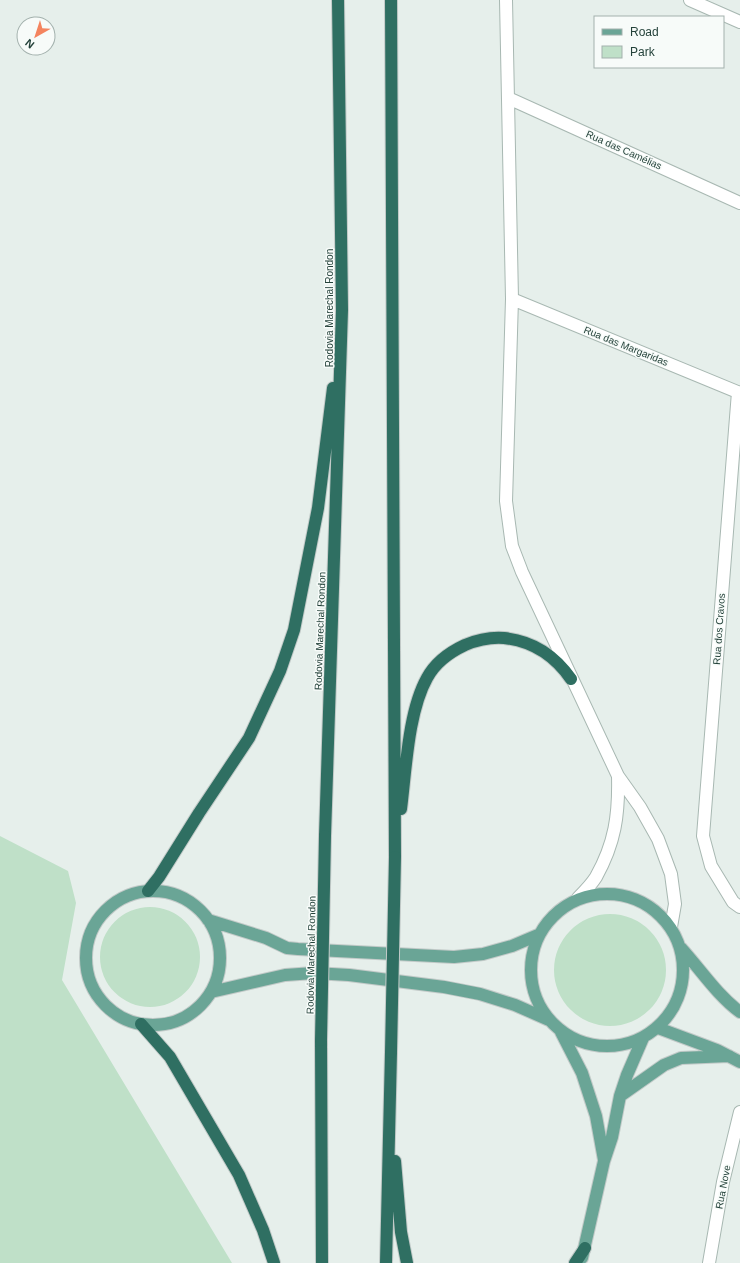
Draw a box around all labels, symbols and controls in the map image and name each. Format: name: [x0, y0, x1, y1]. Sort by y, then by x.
north arrow: [16, 16, 56, 56]
legend: [594, 16, 724, 68]
text: Road: [630, 25, 659, 39]
text: N: [23, 37, 37, 51]
text: Park: [630, 45, 656, 59]
street label: Rua das Camélias: [584, 128, 664, 172]
street label: Rodovia Marechal Rondon: [324, 249, 335, 367]
street label: Rua das Margaridas: [582, 324, 670, 368]
street label: Rodovia Marechal Rondon: [312, 572, 328, 690]
street label: Rua dos Cravos: [711, 593, 727, 665]
street label: Rodovia Marechal Rondon: [304, 896, 318, 1014]
street label: Rua Nove: [713, 1164, 733, 1210]

